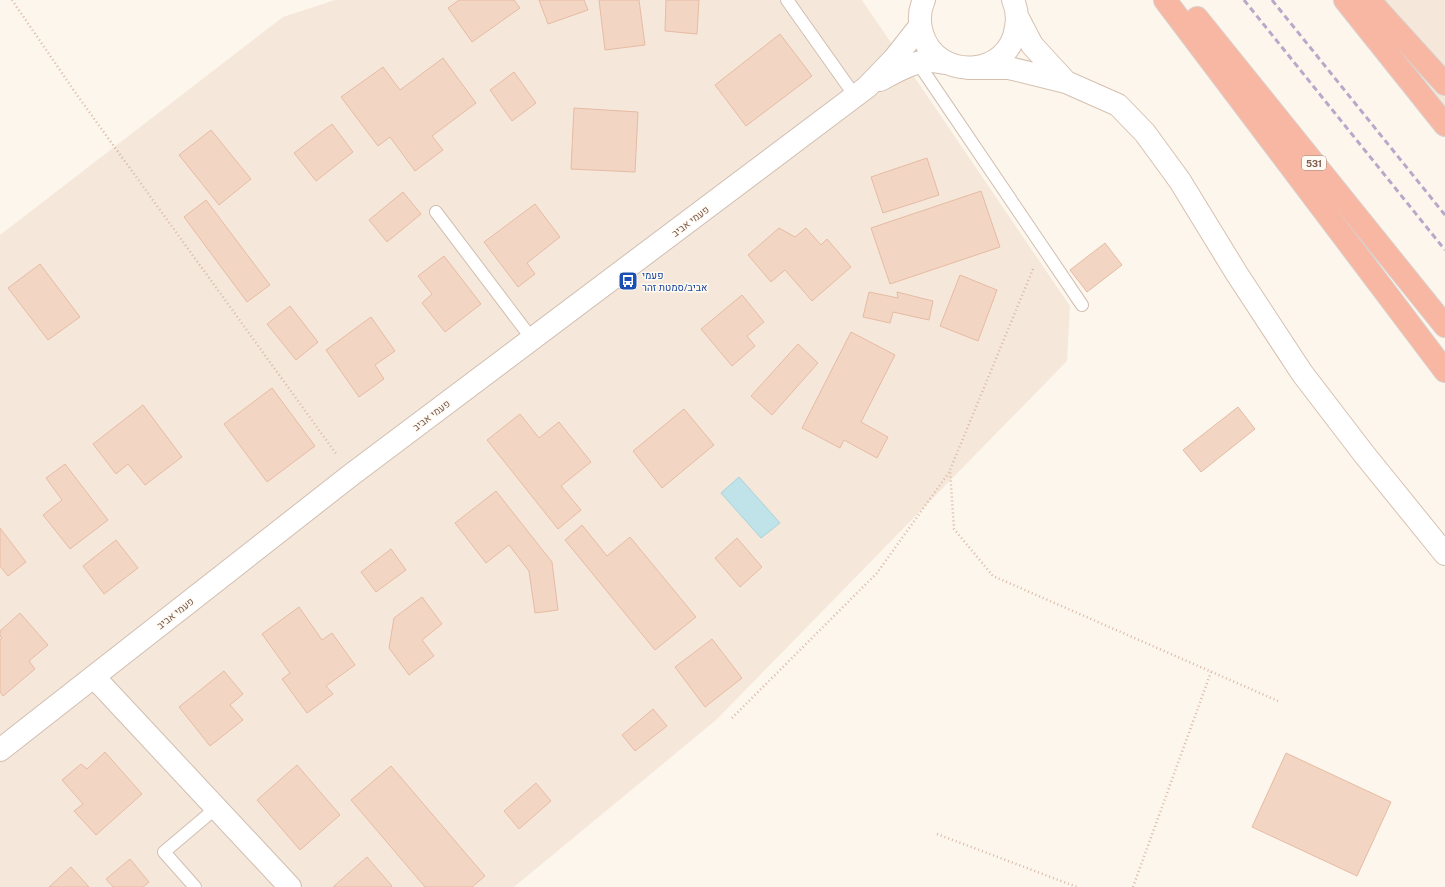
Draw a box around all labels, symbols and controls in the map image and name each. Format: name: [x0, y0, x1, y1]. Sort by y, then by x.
road number: 531: [1302, 156, 1326, 170]
street label: פעמי אביב: [669, 203, 711, 239]
place label: פעמי אביב/סמטת זהר: [642, 269, 707, 293]
bus stop icon: פעמי אביב/סמטת זהר: [617, 270, 639, 292]
street label: פעמי אביב: [410, 397, 452, 433]
street label: פעמי אביב: [154, 595, 196, 631]

